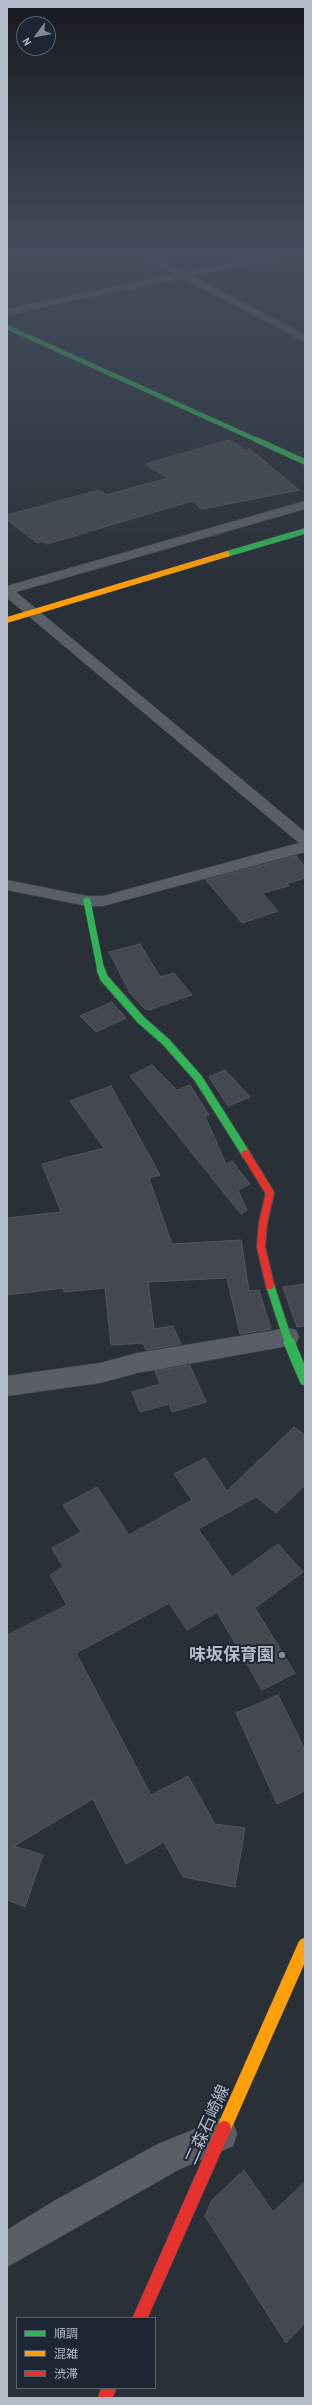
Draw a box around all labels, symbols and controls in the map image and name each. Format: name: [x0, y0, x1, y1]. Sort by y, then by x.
north arrow: [16, 16, 56, 56]
text: N: [19, 35, 34, 48]
place label: 味坂保育園: [189, 1645, 274, 1665]
marker: 味坂保育園: [277, 1650, 287, 1660]
street label: 二森石崎線: [181, 2082, 235, 2168]
legend: [16, 2317, 156, 2389]
text: 順調: [54, 2326, 78, 2342]
text: 混雑: [54, 2346, 78, 2362]
text: 渋滞: [54, 2366, 78, 2382]

